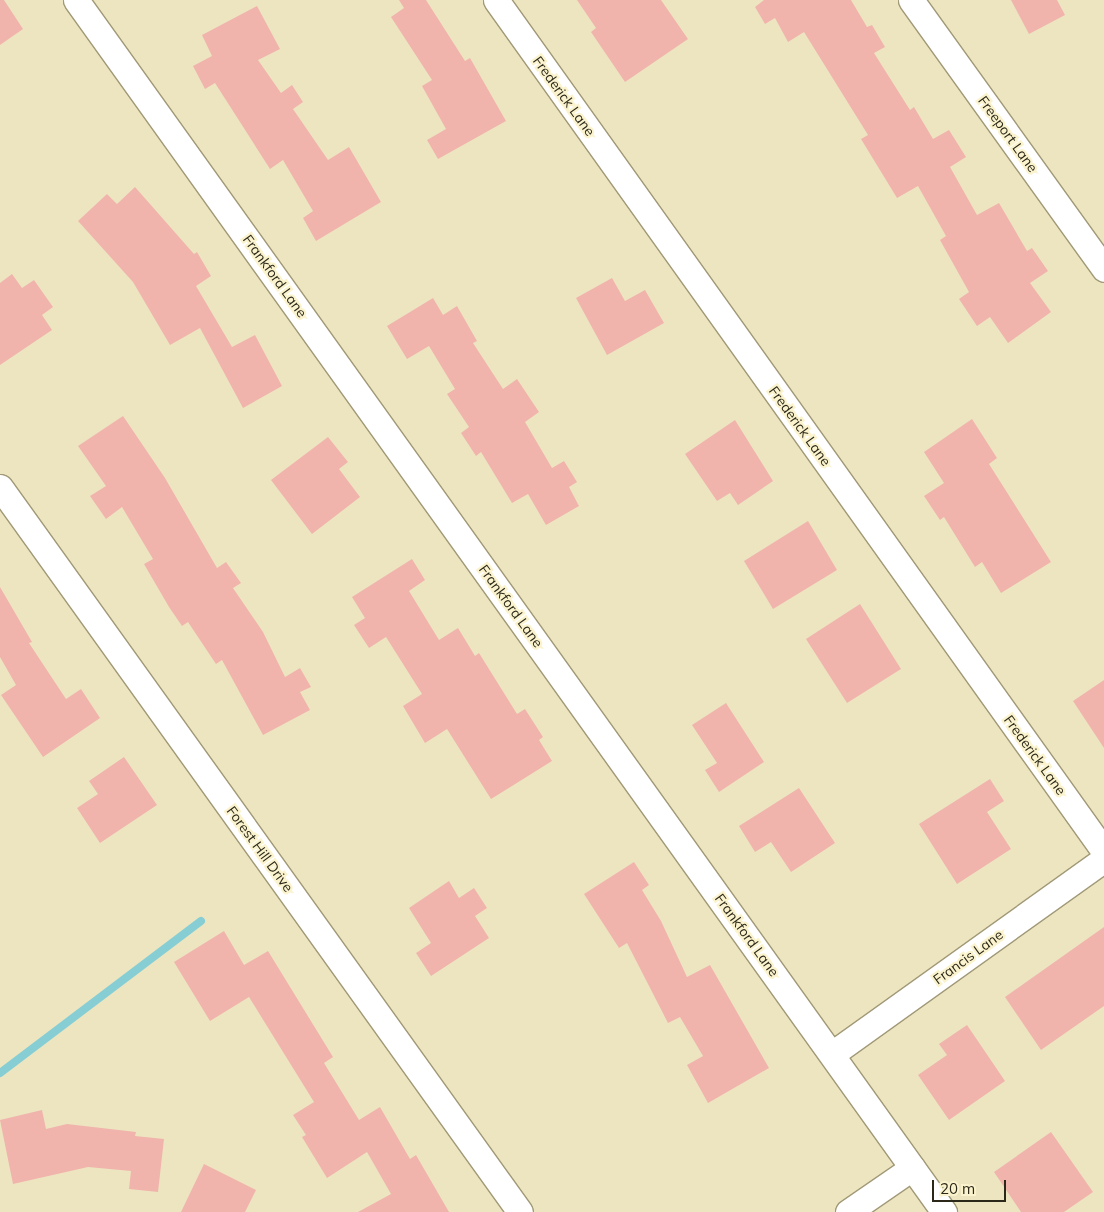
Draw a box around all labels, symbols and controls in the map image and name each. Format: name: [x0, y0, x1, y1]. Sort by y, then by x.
street label: Frederick Lane: [529, 53, 599, 139]
street label: Freeport Lane: [975, 93, 1041, 175]
street label: Frankford Lane: [239, 231, 311, 321]
street label: Frederick Lane: [765, 383, 835, 469]
street label: Frankford Lane: [475, 561, 547, 651]
street label: Frederick Lane: [1000, 712, 1070, 798]
street label: Forest Hill Drive: [223, 803, 297, 895]
street label: Frankford Lane: [711, 890, 783, 980]
street label: Francis Lane: [930, 926, 1006, 988]
scale bar: [934, 1170, 1008, 1202]
text: 20 m: [940, 1179, 975, 1198]

